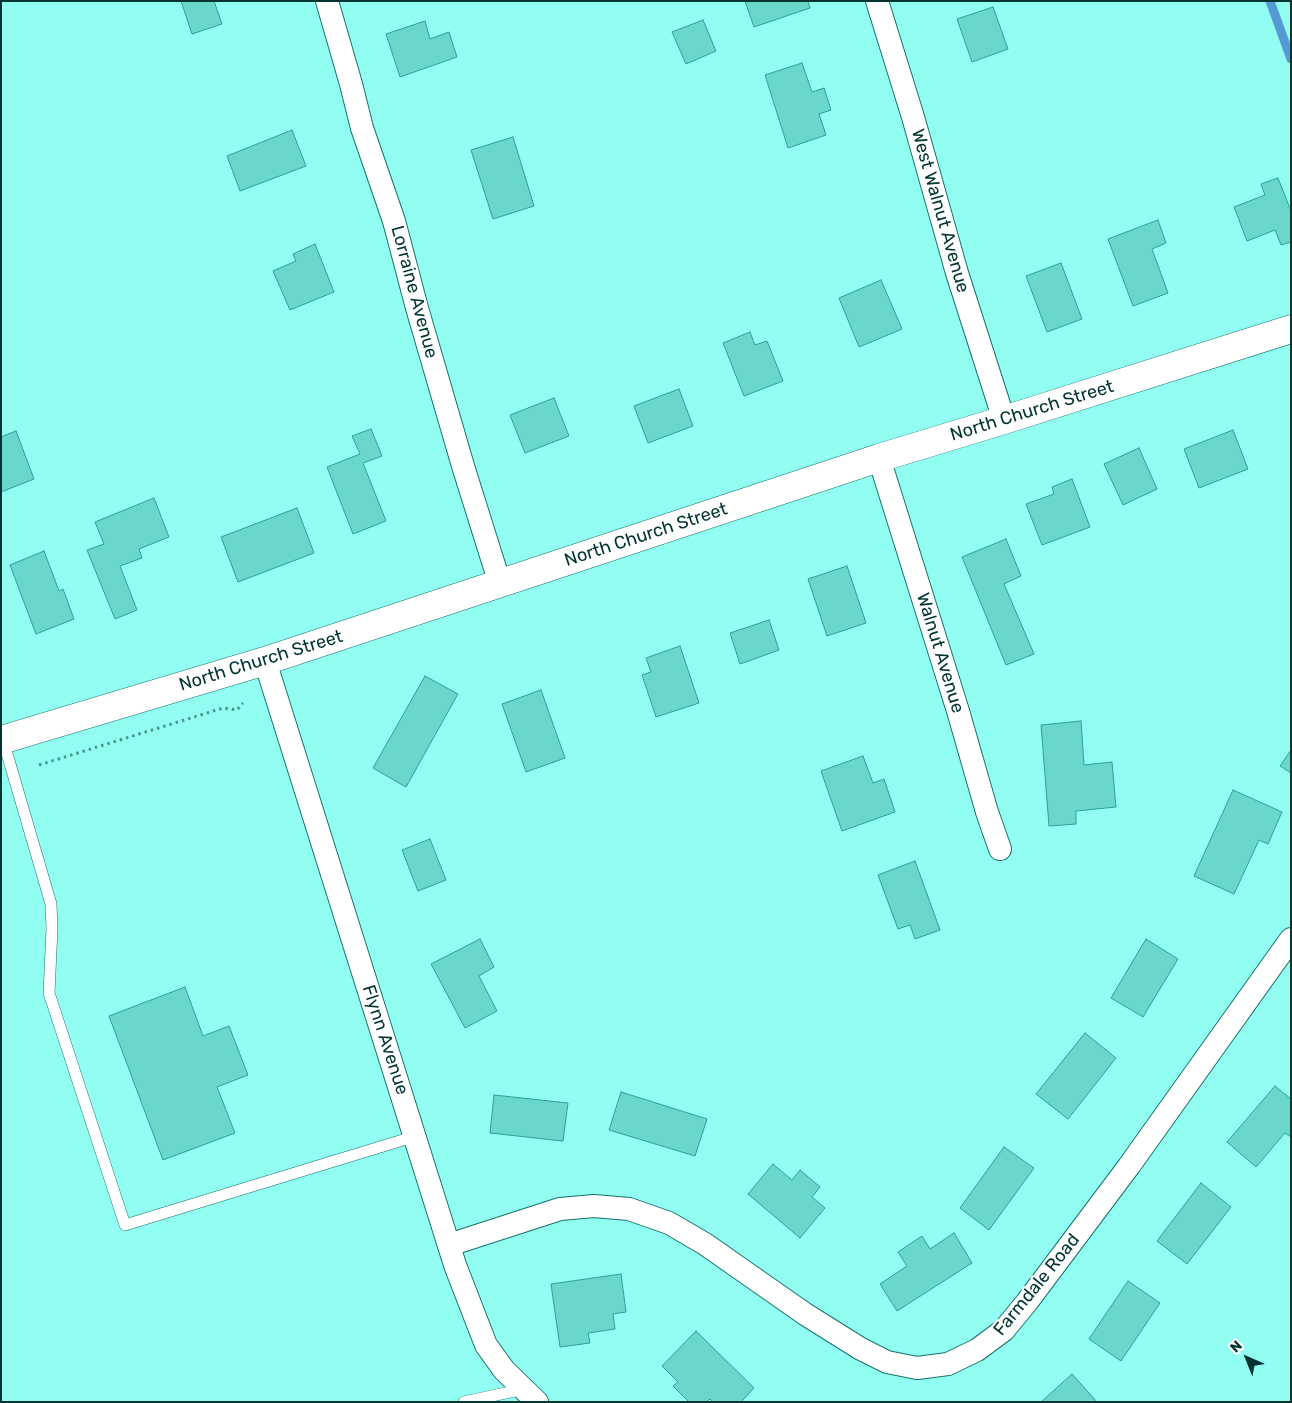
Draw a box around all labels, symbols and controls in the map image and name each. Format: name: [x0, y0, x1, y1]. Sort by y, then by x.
street label: West Walnut Avenue: [906, 127, 974, 295]
street label: Lorraine Avenue: [386, 223, 442, 361]
street label: North Church Street: [948, 376, 1116, 446]
street label: North Church Street: [562, 498, 730, 572]
street label: Walnut Avenue: [911, 590, 969, 716]
street label: North Church Street: [177, 626, 345, 696]
street label: Flynn Avenue: [357, 982, 413, 1098]
street label: Farmdale Road: [989, 1230, 1085, 1340]
north arrow: [1222, 1333, 1272, 1383]
text: N: [1227, 1337, 1246, 1356]

